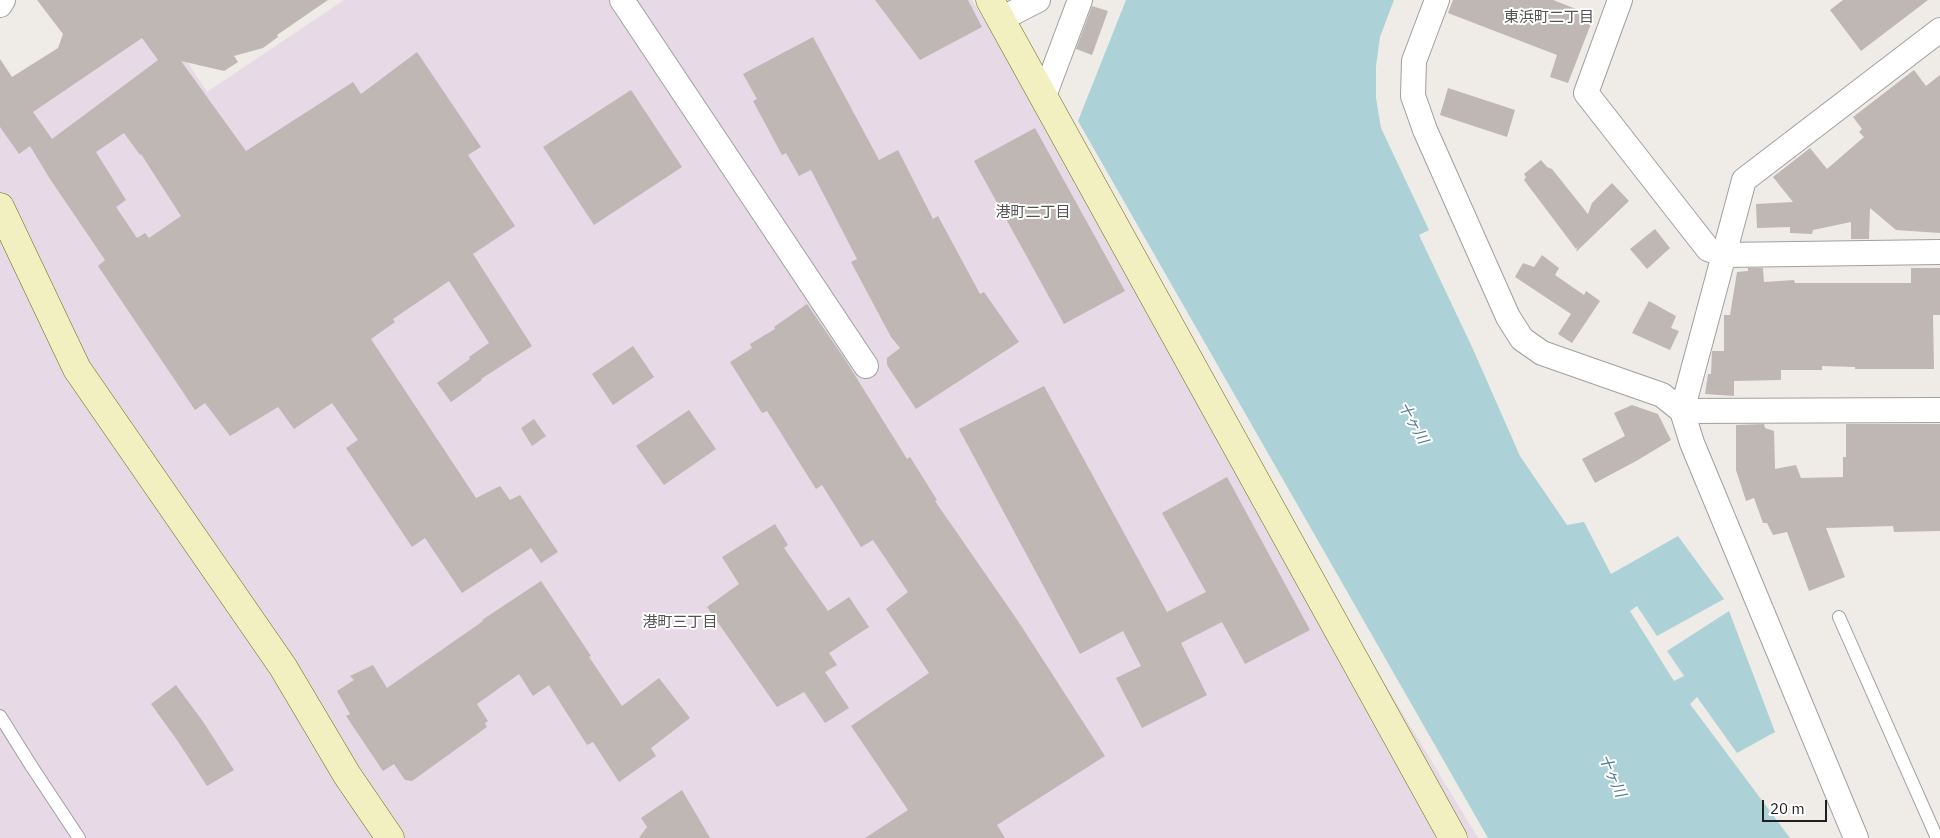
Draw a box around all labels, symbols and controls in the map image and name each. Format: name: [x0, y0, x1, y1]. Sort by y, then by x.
district label: 東浜町二丁目: [1504, 9, 1594, 27]
district label: 港町二丁目: [996, 204, 1070, 222]
water label: 十ヶ川: [1394, 399, 1432, 447]
district label: 港町三丁目: [643, 614, 717, 632]
water label: 十ヶ川: [1595, 752, 1629, 800]
scale bar: [1765, 790, 1830, 822]
text: 20 m: [1770, 799, 1805, 818]

